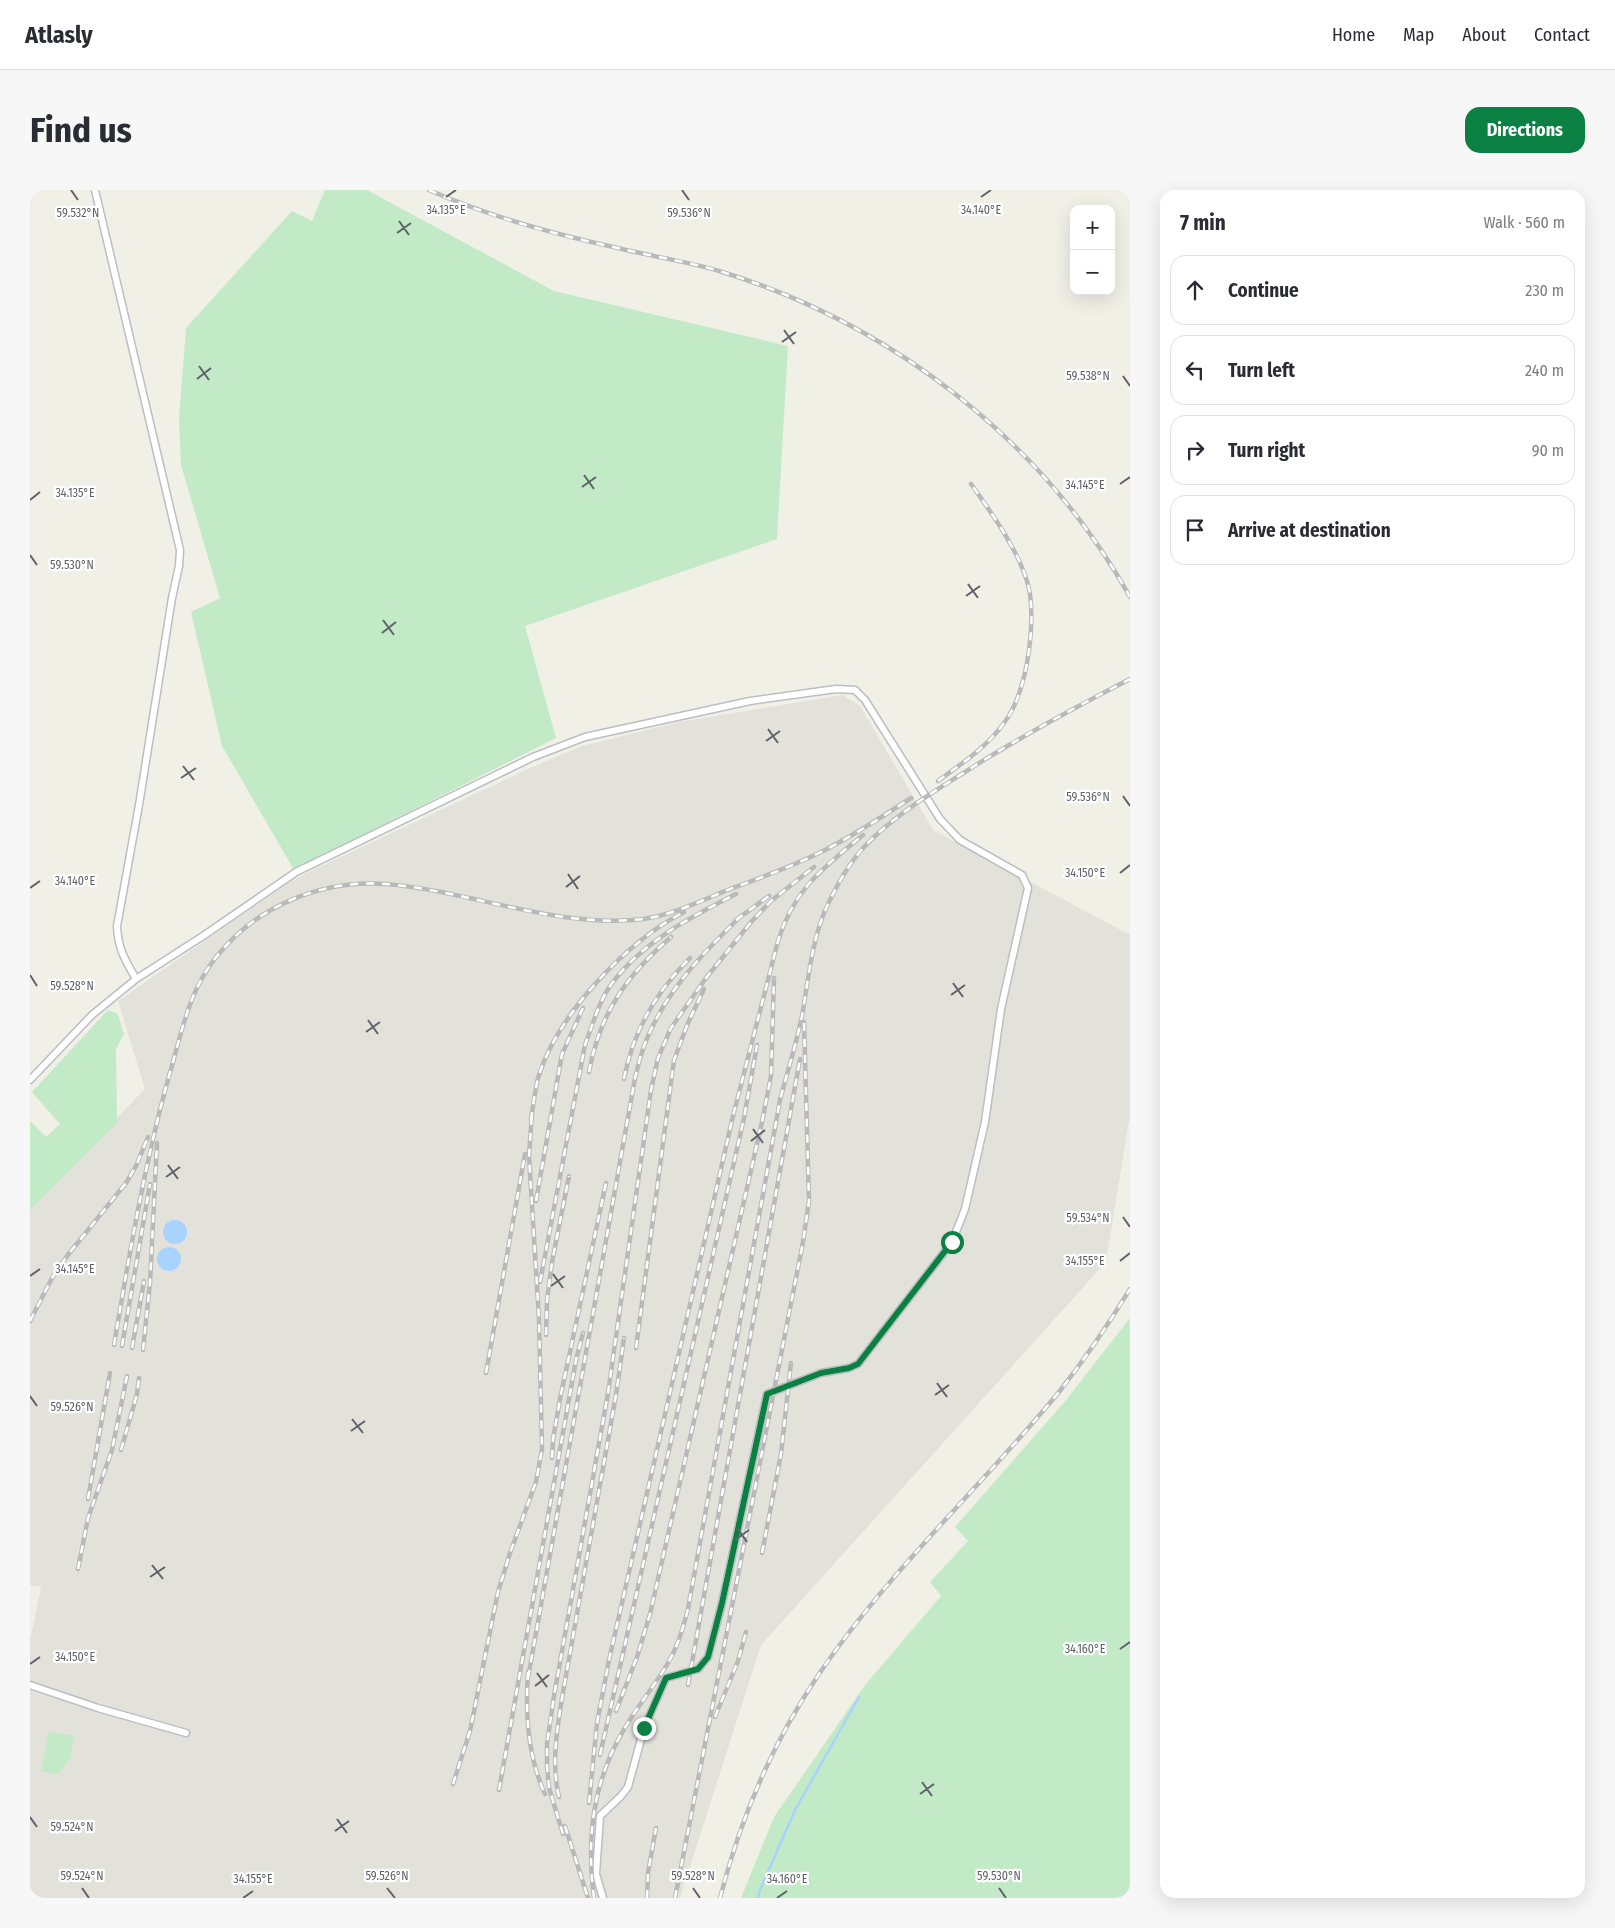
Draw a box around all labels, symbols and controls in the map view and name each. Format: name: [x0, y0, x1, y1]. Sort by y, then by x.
text: Atlasly: [25, 21, 93, 49]
text: Home: [1332, 24, 1375, 46]
text: Map: [1403, 24, 1434, 46]
text: About: [1462, 24, 1506, 46]
text: Contact: [1534, 24, 1590, 46]
button: Directions: [1465, 107, 1585, 153]
text: Find us: [30, 109, 132, 151]
text: 34.135°E: [426, 203, 466, 217]
text: 34.140°E: [961, 203, 1002, 217]
map controls: [1070, 205, 1115, 295]
button: +: [1070, 205, 1115, 250]
text: 59.532°N: [57, 206, 99, 220]
text: 59.536°N: [667, 206, 711, 220]
text: 7 min: [1180, 210, 1226, 236]
text: Walk · 560 m: [1484, 213, 1565, 232]
button: −: [1070, 250, 1115, 295]
icon: ahead: [1181, 276, 1209, 304]
text: Continue: [1228, 279, 1299, 302]
text: 230 m: [1525, 281, 1564, 300]
icon: left: [1181, 356, 1209, 384]
text: Turn left: [1228, 359, 1295, 382]
text: 240 m: [1525, 361, 1564, 380]
text: 59.538°N: [1066, 369, 1110, 383]
icon: right: [1181, 436, 1209, 464]
text: Turn right: [1228, 439, 1305, 462]
text: 90 m: [1532, 441, 1564, 460]
text: 34.145°E: [1065, 478, 1105, 492]
text: 34.135°E: [55, 486, 95, 500]
icon: arrive: [1181, 516, 1209, 544]
text: Arrive at destination: [1228, 519, 1391, 542]
text: 59.530°N: [50, 558, 94, 572]
text: 59.536°N: [1066, 790, 1110, 804]
text: 34.150°E: [1065, 866, 1105, 880]
text: 34.140°E: [55, 874, 96, 888]
text: 59.528°N: [50, 979, 94, 993]
text: 59.534°N: [1066, 1211, 1110, 1225]
route start: [941, 1231, 964, 1254]
text: 34.155°E: [1065, 1254, 1105, 1268]
text: 34.145°E: [55, 1262, 95, 1276]
text: 59.526°N: [50, 1400, 94, 1414]
text: 34.160°E: [1065, 1642, 1106, 1656]
text: 34.150°E: [55, 1650, 95, 1664]
route end: [633, 1717, 656, 1740]
text: 59.524°N: [51, 1820, 93, 1834]
text: 59.524°N: [61, 1869, 103, 1883]
text: 59.526°N: [365, 1869, 409, 1883]
text: 59.528°N: [671, 1869, 715, 1883]
text: 59.530°N: [977, 1869, 1021, 1883]
text: 34.155°E: [233, 1872, 273, 1886]
text: 34.160°E: [767, 1872, 808, 1886]

